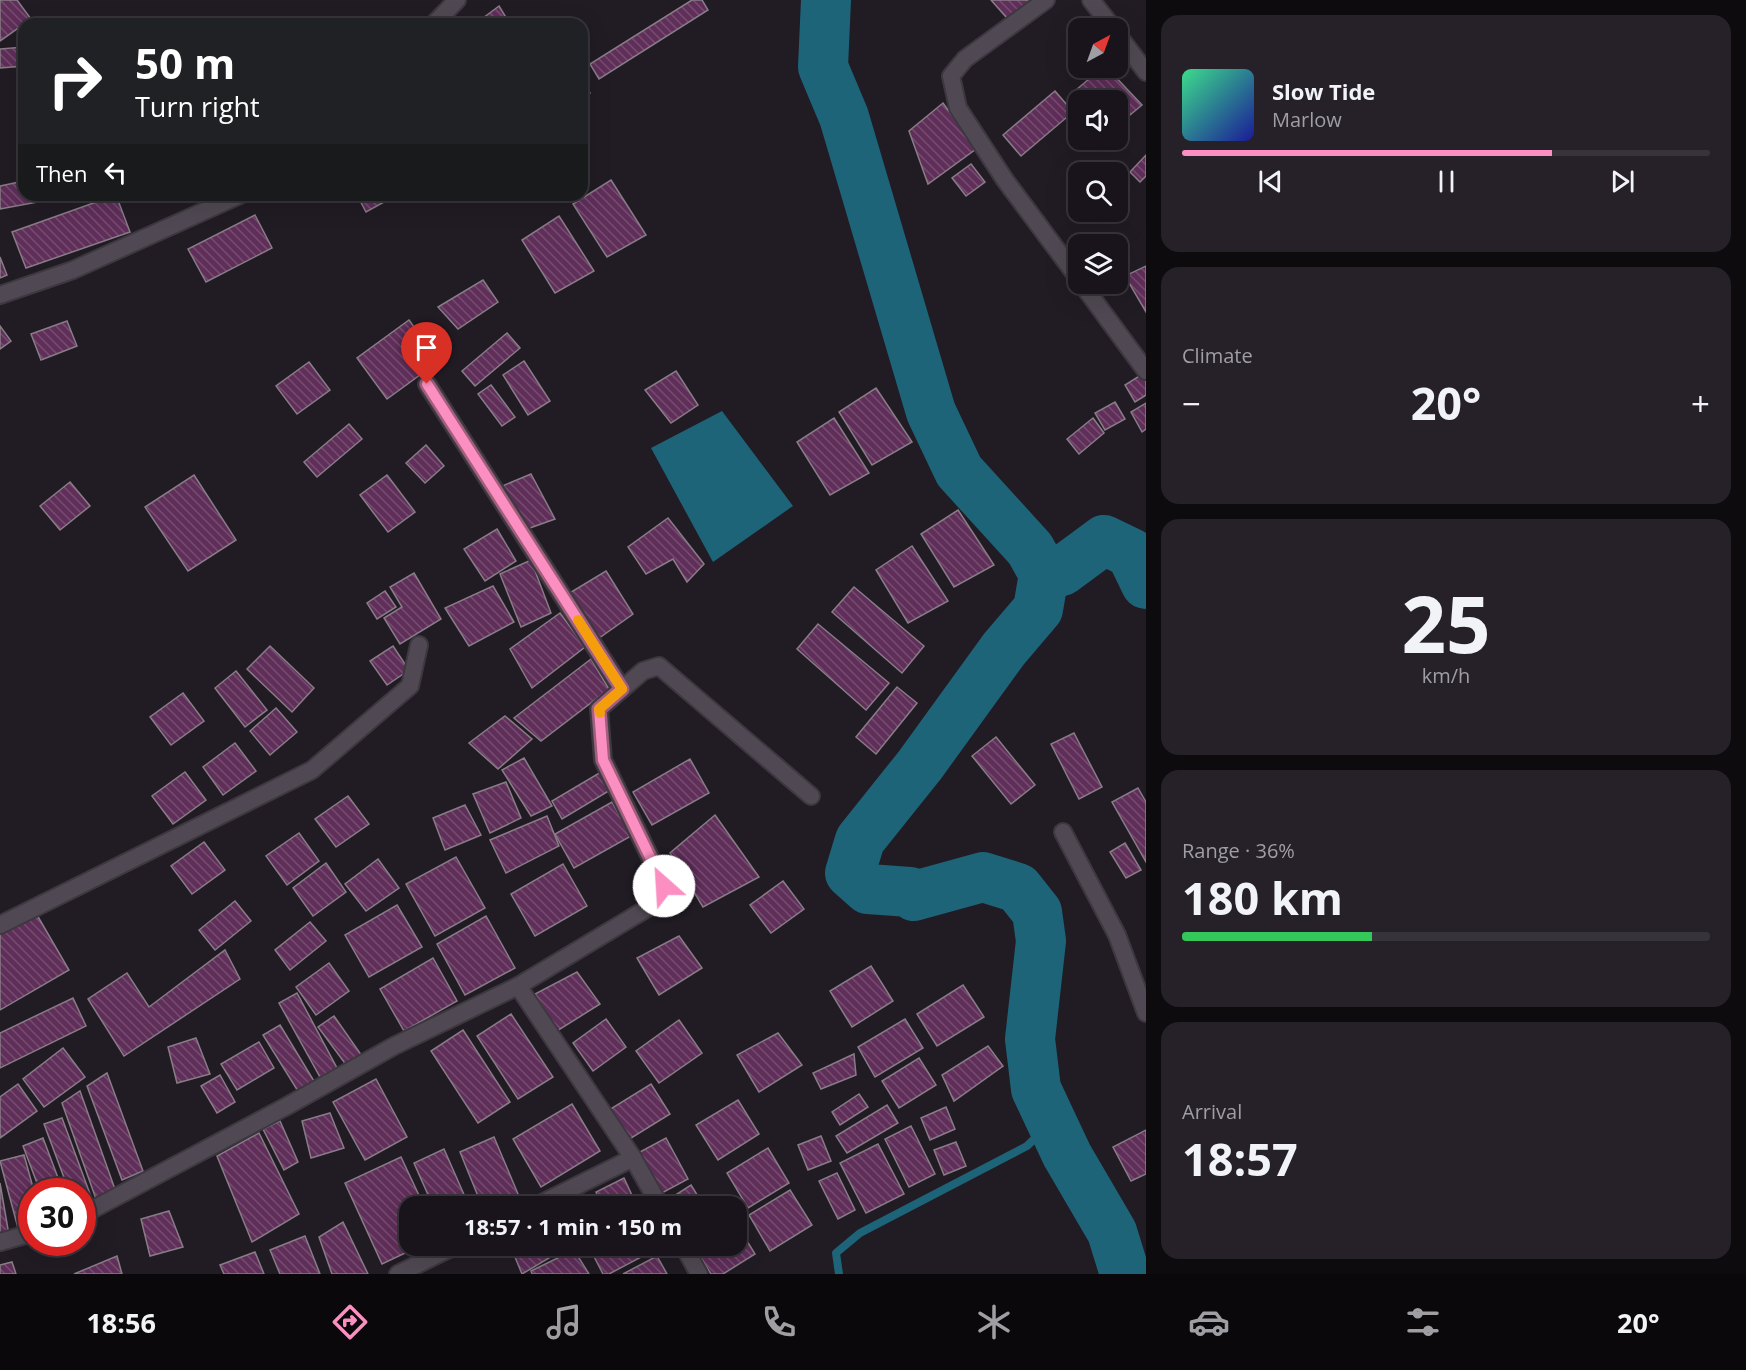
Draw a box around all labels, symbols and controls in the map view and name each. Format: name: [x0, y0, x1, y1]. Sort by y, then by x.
north arrow: [1068, 18, 1128, 78]
map controls: [1068, 18, 1128, 294]
text: 50 m: [135, 34, 235, 91]
icon: right: [36, 42, 114, 120]
text: Slow Tide: [1272, 76, 1375, 106]
text: Turn right: [135, 88, 260, 125]
button: sound: [1068, 90, 1128, 150]
text: Marlow: [1272, 106, 1342, 133]
icon: left: [99, 156, 132, 189]
text: Then: [36, 158, 87, 188]
button: search: [1068, 162, 1128, 222]
icon: previous: [1254, 165, 1287, 198]
icon: pause: [1430, 165, 1463, 198]
icon: next: [1606, 165, 1639, 198]
button: layers: [1068, 234, 1128, 294]
pin: [401, 322, 452, 384]
icon: arrive: [410, 331, 443, 364]
text: Climate: [1182, 342, 1253, 369]
text: 20°: [1411, 372, 1481, 433]
text: −: [1182, 381, 1201, 426]
text: +: [1691, 381, 1710, 426]
text: 25: [1401, 570, 1491, 676]
text: km/h: [1422, 662, 1470, 689]
text: Range · 36%: [1182, 837, 1295, 864]
position arrow: [632, 854, 696, 918]
text: 180 km: [1182, 867, 1343, 928]
text: Arrival: [1182, 1098, 1242, 1125]
text: 18:57: [1182, 1128, 1298, 1189]
speed limit sign: 30: [18, 1178, 96, 1256]
text: 18:57 · 1 min · 150 m: [464, 1211, 682, 1241]
icon: directions: [329, 1301, 371, 1343]
icon: music: [543, 1301, 585, 1343]
icon: phone: [758, 1301, 800, 1343]
icon: climate: [973, 1301, 1015, 1343]
icon: car: [1188, 1301, 1230, 1343]
icon: filters: [1402, 1301, 1444, 1343]
text: 18:56: [86, 1304, 156, 1341]
text: 20°: [1617, 1304, 1660, 1341]

